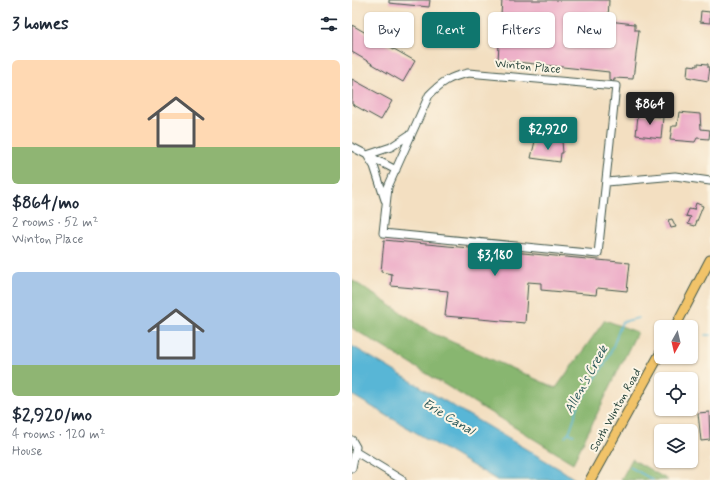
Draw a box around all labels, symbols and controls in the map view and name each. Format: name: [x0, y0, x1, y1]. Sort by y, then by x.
chip: Buy: [364, 12, 414, 48]
chip: Rent: [422, 12, 480, 48]
chip: Filters: [488, 12, 555, 48]
chip: New: [563, 12, 616, 48]
text: 3 homes: [12, 13, 69, 35]
icon: filters: [318, 13, 340, 35]
street label: Winton Place: [494, 56, 561, 78]
icon: home: [140, 86, 212, 158]
pin: $864: [626, 92, 674, 126]
text: $864: [635, 96, 665, 113]
pin: $2,920: [515, 117, 581, 151]
text: $2,920: [528, 121, 568, 138]
text: $864/mo: [12, 192, 79, 214]
text: 2 rooms · 52 m²: [12, 214, 98, 231]
text: Winton Place: [12, 231, 83, 248]
pin: $3,180: [462, 243, 528, 277]
text: $3,180: [477, 247, 513, 264]
icon: home: [140, 298, 212, 370]
north arrow: [654, 320, 698, 364]
map controls: [654, 320, 698, 468]
water label: Allen's Creek: [561, 342, 613, 417]
street label: South Winton Road: [586, 366, 645, 455]
button: locate: [654, 372, 698, 416]
water label: Erie Canal: [419, 395, 479, 441]
text: $2,920/mo: [12, 404, 92, 426]
button: layers: [654, 424, 698, 468]
text: 4 rooms · 120 m²: [12, 426, 105, 443]
text: House: [12, 443, 43, 460]

